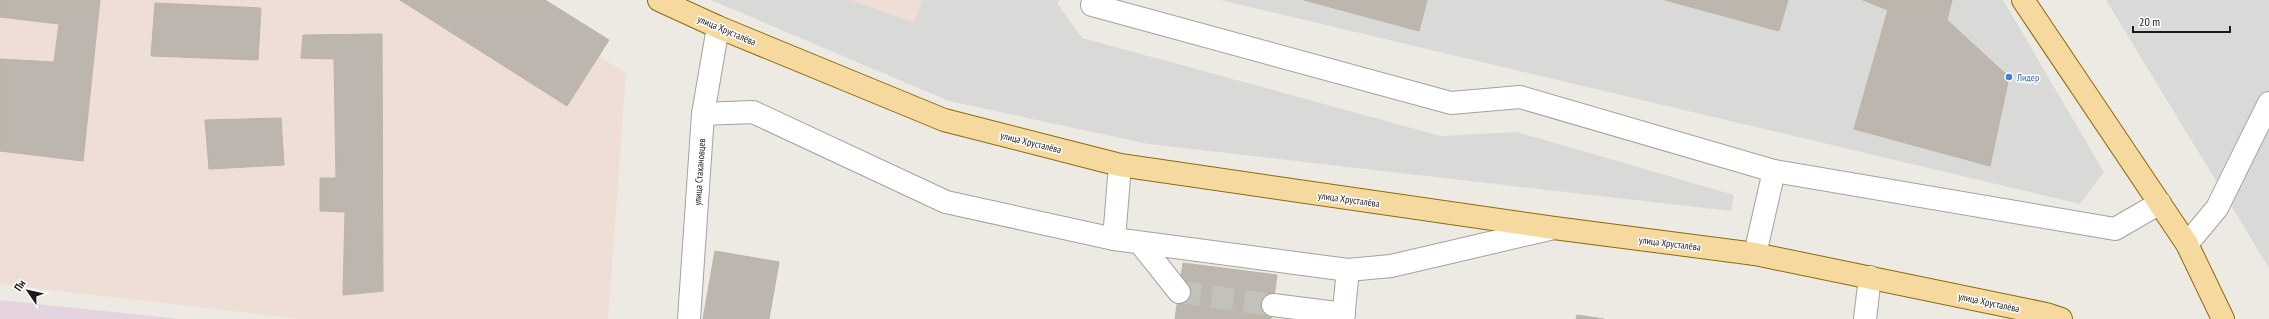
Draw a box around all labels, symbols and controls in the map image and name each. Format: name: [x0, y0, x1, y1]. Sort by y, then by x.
scale bar: [2133, 8, 2230, 34]
street label: улица Хрусталёва: [696, 12, 758, 49]
text: 20 m: [2139, 14, 2160, 29]
place label: Лидер: [2016, 71, 2039, 84]
marker: Лидер: [2004, 72, 2014, 82]
street label: улица Хрусталёва: [999, 129, 1063, 156]
street label: улица Стахановцев: [691, 138, 708, 206]
street label: улица Хрусталёва: [1317, 189, 1381, 210]
street label: улица Хрусталёва: [1638, 233, 1702, 254]
north arrow: [8, 271, 48, 311]
text: Пн: [11, 277, 29, 294]
street label: улица Хрусталёва: [1957, 290, 2021, 315]

